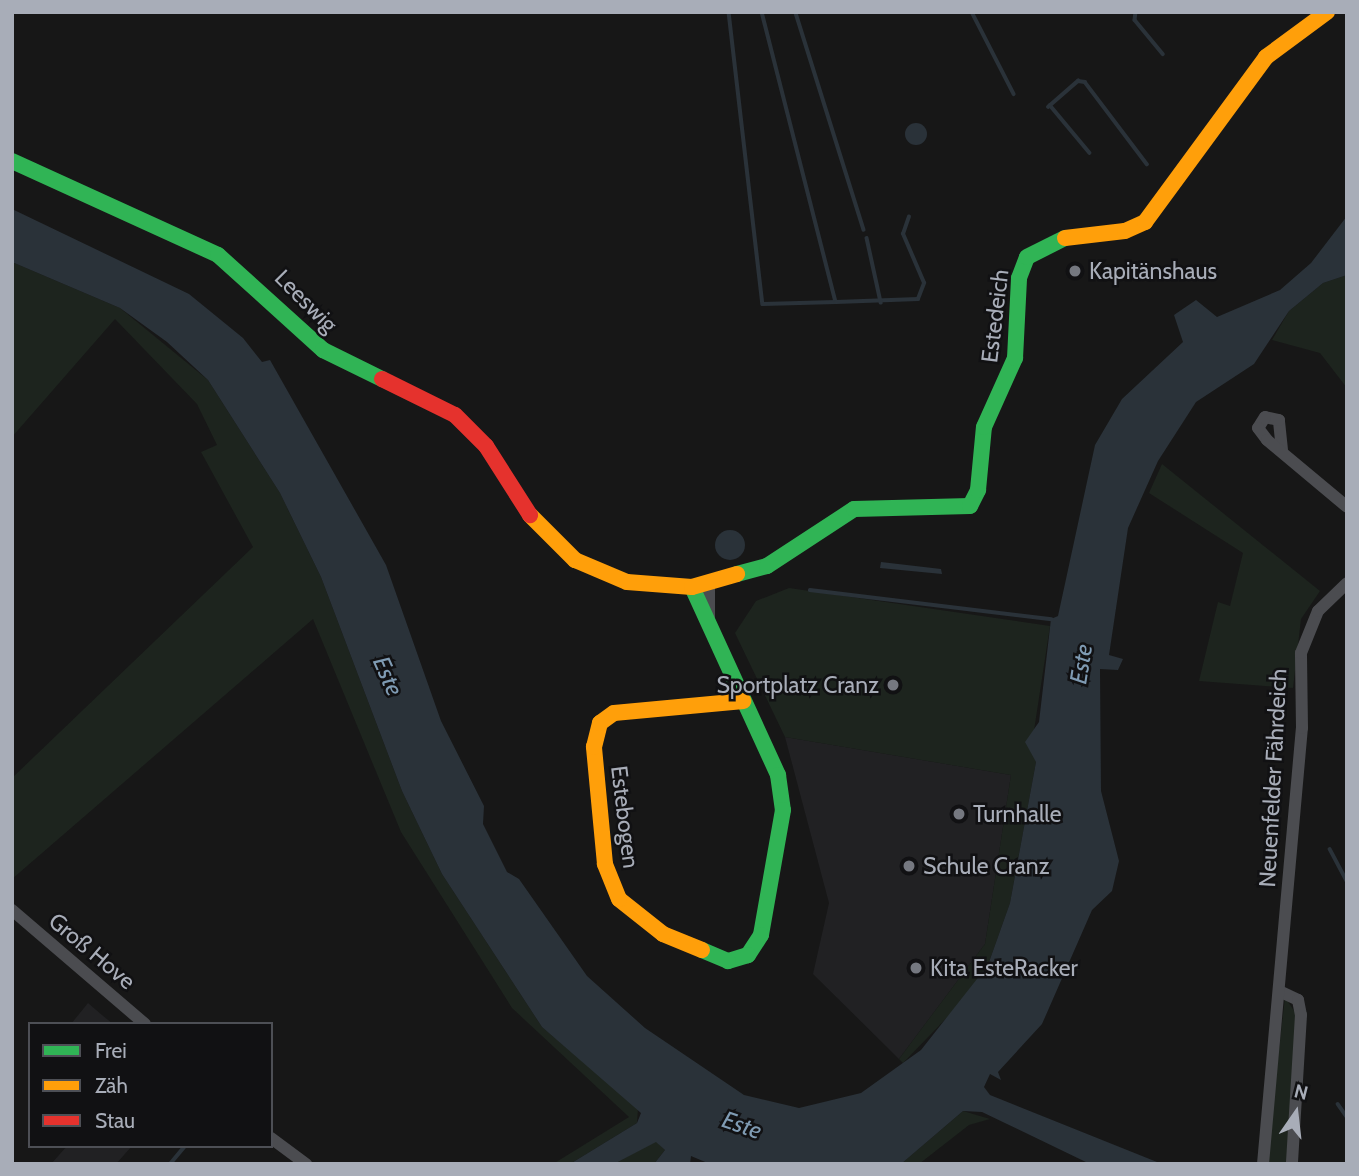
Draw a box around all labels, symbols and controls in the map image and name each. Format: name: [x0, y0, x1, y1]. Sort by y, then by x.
place label: Kapitänshaus: [1089, 257, 1217, 285]
marker: Kapitänshaus: [1067, 263, 1083, 279]
street label: Leeswig: [269, 264, 343, 338]
street label: Estedeich: [976, 268, 1014, 364]
water label: Este: [1064, 642, 1098, 686]
water label: Este: [367, 652, 409, 700]
street label: Neuenfelder Fährdeich: [1253, 668, 1293, 888]
place label: Sportplatz Cranz: [717, 671, 879, 699]
marker: Sportplatz Cranz: [885, 677, 901, 693]
street label: Estebogen: [605, 764, 645, 870]
place label: Turnhalle: [973, 800, 1061, 828]
marker: Turnhalle: [951, 806, 967, 822]
place label: Schule Cranz: [923, 852, 1049, 880]
marker: Schule Cranz: [901, 858, 917, 874]
street label: Groß Hove: [43, 907, 141, 995]
place label: Kita EsteRacker: [930, 954, 1078, 982]
marker: Kita EsteRacker: [908, 960, 924, 976]
legend: [28, 1022, 273, 1148]
text: Frei: [95, 1038, 127, 1063]
text: Zäh: [95, 1073, 128, 1098]
north arrow: [1261, 1078, 1331, 1148]
text: N: [1292, 1079, 1311, 1105]
water label: Este: [718, 1105, 766, 1145]
text: Stau: [95, 1108, 135, 1133]

